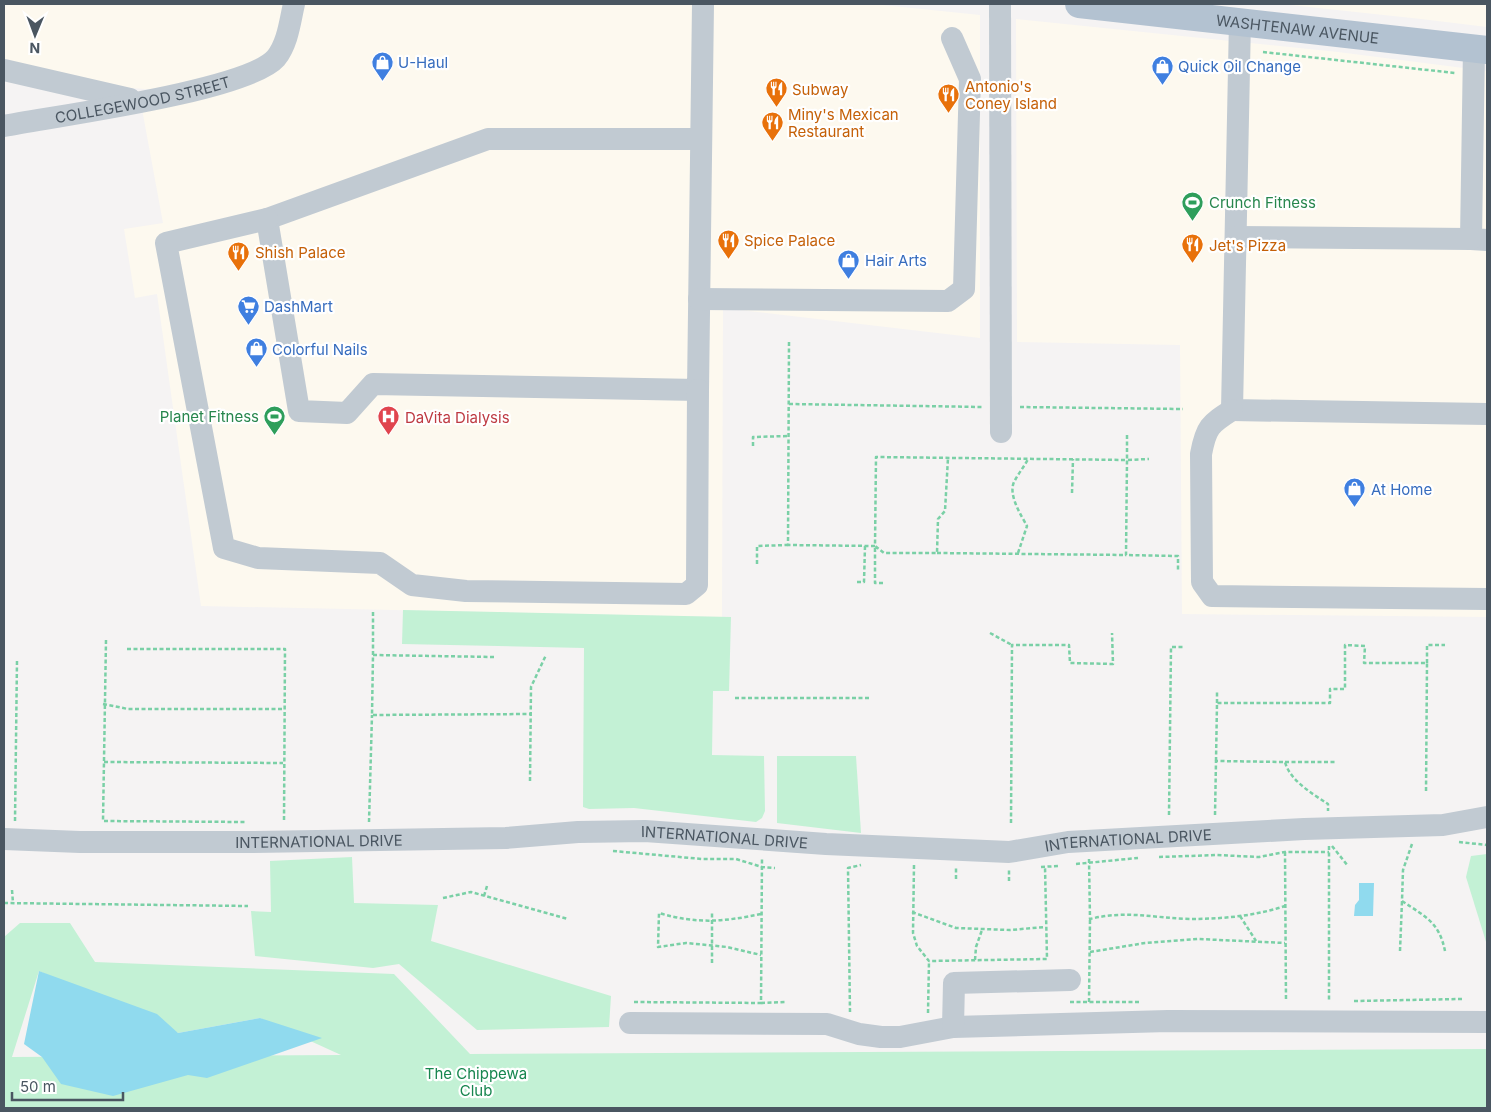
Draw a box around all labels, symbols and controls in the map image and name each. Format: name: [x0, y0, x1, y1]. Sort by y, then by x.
north arrow: [10, 10, 60, 60]
street label: WASHTENAW AVENUE: [1215, 10, 1380, 47]
text: N: [29, 40, 40, 57]
shop icon: U-Haul: [370, 50, 394, 81]
place label: U-Haul: [398, 53, 448, 72]
shop icon: Quick Oil Change: [1150, 54, 1174, 85]
place label: Quick Oil Change: [1178, 57, 1301, 76]
street label: COLLEGEWOOD STREET: [53, 72, 232, 127]
restaurant icon: Subway: [764, 77, 788, 108]
place label: Antonio's Coney Island: [965, 77, 1057, 113]
place label: Subway: [792, 80, 849, 99]
restaurant icon: Antonio's Coney Island: [937, 83, 961, 114]
place label: Miny's Mexican Restaurant: [788, 105, 899, 141]
restaurant icon: Miny's Mexican Restaurant: [760, 111, 784, 142]
sports icon: Crunch Fitness: [1181, 190, 1205, 221]
place label: Crunch Fitness: [1209, 193, 1316, 212]
restaurant icon: Spice Palace: [716, 228, 740, 259]
place label: Spice Palace: [744, 231, 835, 250]
restaurant icon: Jet's Pizza: [1181, 233, 1205, 264]
place label: Jet's Pizza: [1209, 236, 1286, 255]
restaurant icon: Shish Palace: [227, 240, 251, 271]
place label: Shish Palace: [255, 243, 346, 262]
shop icon: Hair Arts: [837, 248, 861, 279]
place label: Hair Arts: [865, 251, 927, 270]
supermarket icon: DashMart: [236, 294, 260, 325]
place label: DashMart: [264, 297, 333, 316]
shop icon: Colorful Nails: [244, 337, 268, 368]
place label: Colorful Nails: [272, 340, 368, 359]
sports icon: Planet Fitness: [263, 404, 287, 435]
hospital icon: DaVita Dialysis: [377, 405, 401, 436]
place label: Planet Fitness: [160, 407, 259, 426]
place label: DaVita Dialysis: [405, 408, 510, 427]
shop icon: At Home: [1343, 477, 1367, 508]
place label: At Home: [1371, 480, 1432, 499]
street label: INTERNATIONAL DRIVE: [641, 822, 809, 852]
street label: INTERNATIONAL DRIVE: [1043, 825, 1212, 855]
street label: INTERNATIONAL DRIVE: [235, 830, 403, 852]
park label: The Chippewa Club: [425, 1064, 527, 1100]
scale bar: [12, 1070, 124, 1102]
text: 50 m: [20, 1077, 56, 1096]

